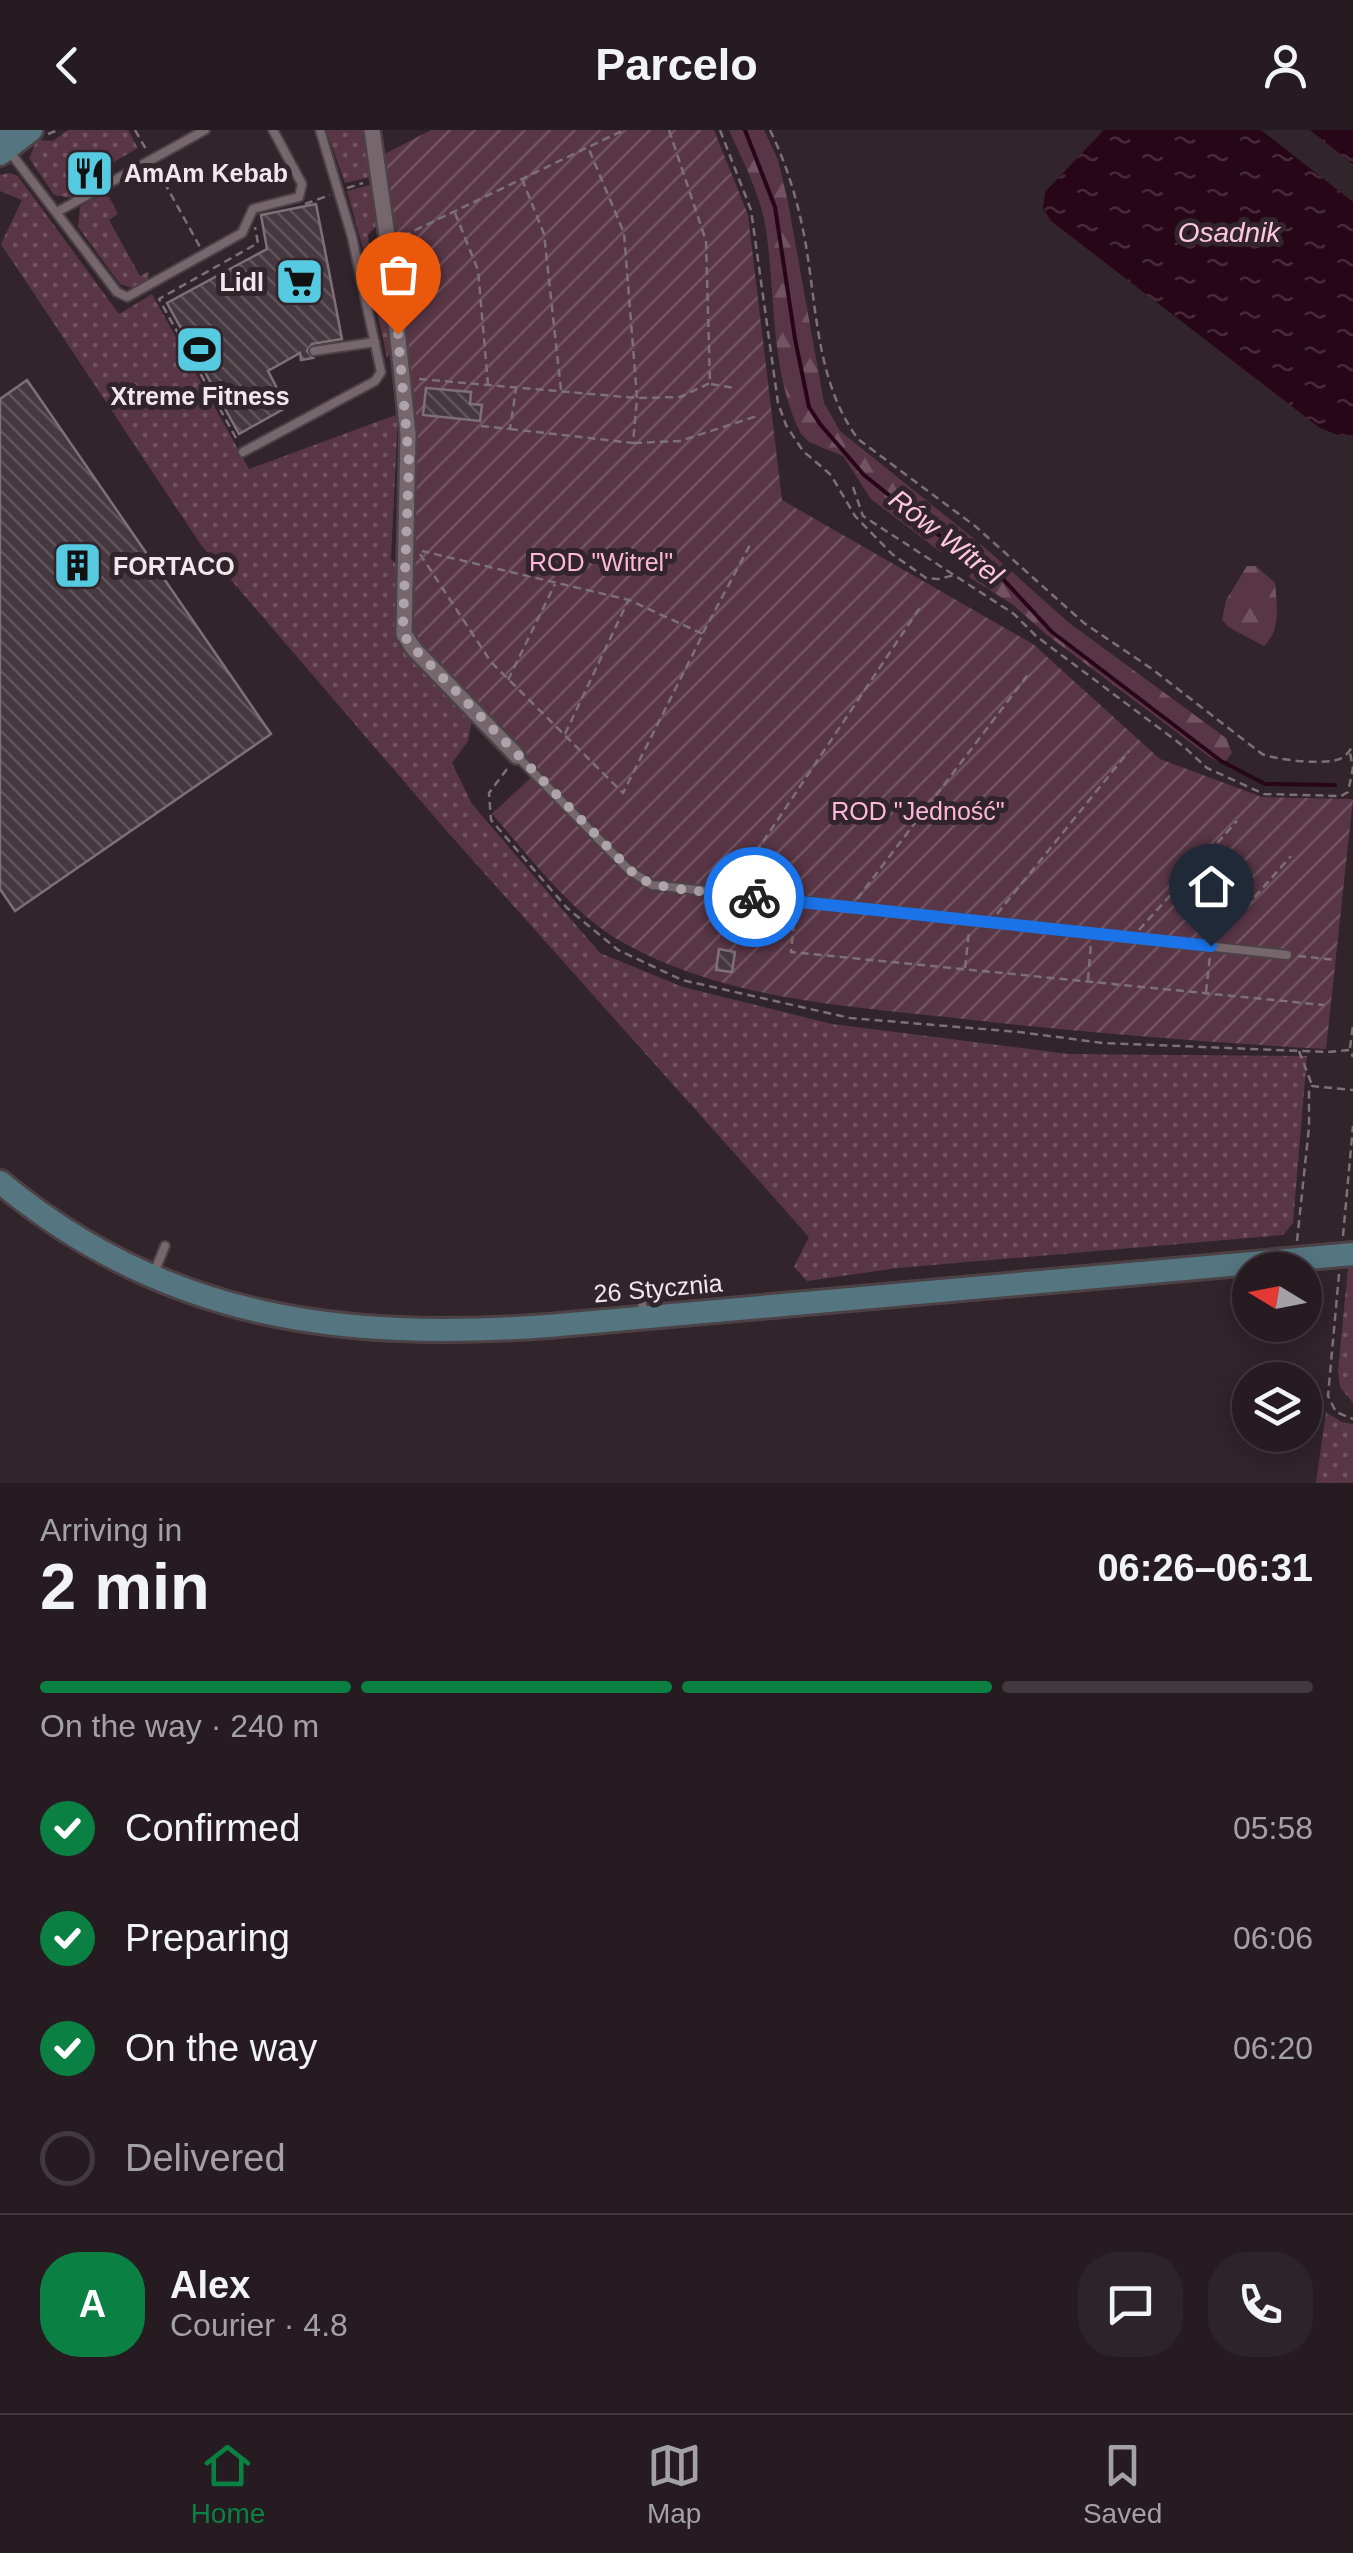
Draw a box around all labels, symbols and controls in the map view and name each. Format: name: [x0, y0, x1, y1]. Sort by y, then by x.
icon: back: [40, 38, 95, 93]
icon: person: [1258, 38, 1313, 93]
text: Parcelo: [595, 39, 758, 90]
restaurant icon: AmAm Kebab: [63, 147, 115, 199]
place label: AmAm Kebab: [124, 159, 288, 187]
water label: Osadnik: [1178, 217, 1282, 248]
pin: [356, 232, 441, 335]
icon: bag: [371, 247, 426, 302]
supermarket icon: Lidl: [273, 256, 325, 308]
place label: Lidl: [220, 268, 264, 296]
sports icon: Xtreme Fitness: [174, 324, 226, 376]
place label: Xtreme Fitness: [110, 382, 290, 410]
water label: Rów Witrel: [883, 483, 1009, 591]
building icon: FORTACO: [52, 540, 104, 592]
park label: ROD "Witrel": [529, 548, 673, 576]
place label: FORTACO: [113, 552, 235, 580]
park label: ROD "Jedność": [831, 797, 1005, 825]
pin: [1169, 844, 1254, 947]
courier: [704, 847, 804, 947]
icon: home: [1184, 859, 1239, 914]
icon: bike: [727, 870, 782, 925]
north arrow: [1232, 1252, 1322, 1342]
map controls: [1232, 1252, 1322, 1452]
street label: 26 Stycznia: [592, 1268, 724, 1308]
button: layers: [1232, 1362, 1322, 1452]
text: Arriving in: [40, 1512, 182, 1548]
text: 06:26–06:31: [1097, 1547, 1313, 1589]
text: 2 min: [40, 1550, 210, 1623]
text: On the way · 240 m: [40, 1708, 319, 1744]
icon: check: [40, 1801, 95, 1856]
text: Confirmed: [125, 1807, 300, 1849]
text: 05:58: [1233, 1810, 1313, 1846]
icon: check: [40, 1911, 95, 1966]
text: Preparing: [125, 1917, 290, 1959]
text: 06:06: [1233, 1920, 1313, 1956]
icon: check: [40, 2021, 95, 2076]
text: On the way: [125, 2027, 317, 2069]
text: 06:20: [1233, 2030, 1313, 2066]
text: Delivered: [125, 2137, 286, 2179]
button: chat: [1078, 2252, 1183, 2357]
button: phone: [1208, 2252, 1313, 2357]
text: Alex: [170, 2264, 250, 2306]
text: A: [79, 2283, 106, 2325]
text: Courier · 4.8: [170, 2307, 348, 2343]
tab: Home: [191, 2438, 265, 2530]
tab: Map: [647, 2438, 702, 2530]
tab: Saved: [1083, 2438, 1162, 2530]

